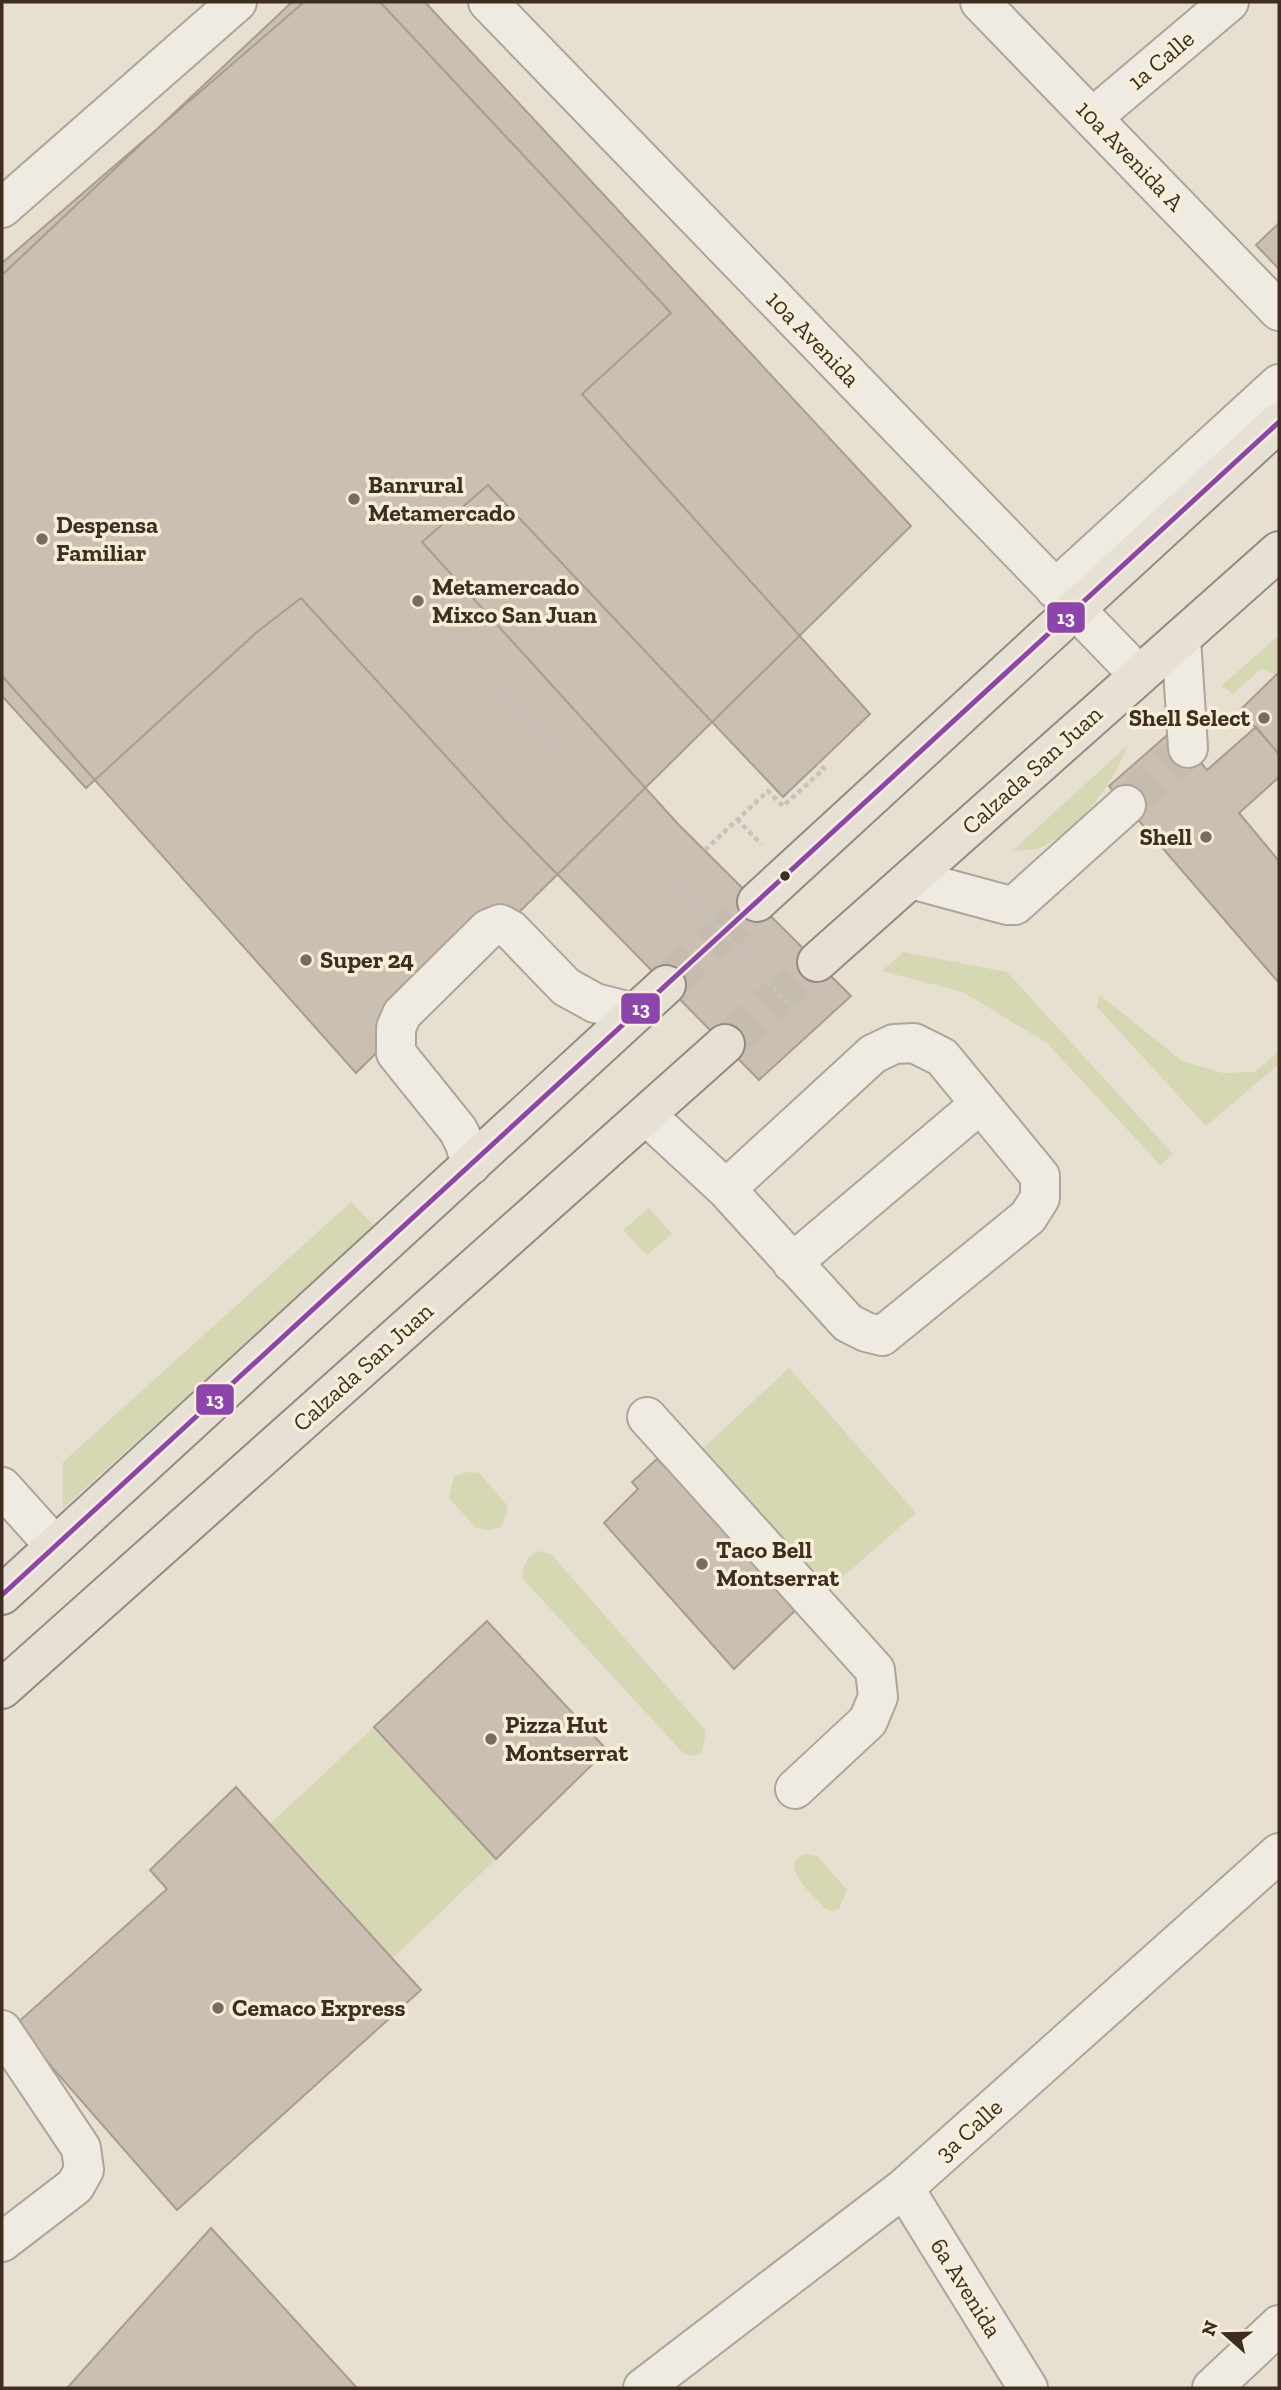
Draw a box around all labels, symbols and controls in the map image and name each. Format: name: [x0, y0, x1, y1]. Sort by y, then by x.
street label: 1a Calle: [1122, 24, 1200, 96]
street label: 10a Avenida A: [1070, 94, 1191, 217]
street label: 10a Avenida: [760, 285, 866, 393]
place label: Banrural Metamercado: [368, 470, 516, 527]
marker: Banrural Metamercado: [346, 491, 362, 507]
place label: Despensa Familiar: [56, 510, 158, 567]
marker: Despensa Familiar: [34, 531, 50, 547]
place label: Metamercado Mixco San Juan: [432, 572, 597, 629]
marker: Metamercado Mixco San Juan: [410, 593, 426, 609]
line badge: 13: [1046, 601, 1086, 634]
text: 13: [1057, 606, 1075, 629]
street label: Calzada San Juan: [956, 699, 1108, 840]
place label: Shell Select: [1129, 703, 1250, 732]
marker: Shell Select: [1256, 710, 1272, 726]
place label: Shell: [1139, 822, 1192, 851]
marker: Shell: [1198, 829, 1214, 845]
unlabelled marker: [778, 869, 792, 883]
place label: Super 24: [320, 945, 414, 974]
marker: Super 24: [298, 952, 314, 968]
line badge: 13: [620, 992, 661, 1025]
text: 13: [632, 997, 650, 1020]
street label: Calzada San Juan: [287, 1296, 439, 1437]
line badge: 13: [195, 1383, 235, 1416]
text: 13: [206, 1388, 224, 1411]
place label: Taco Bell Montserrat: [716, 1535, 839, 1592]
marker: Taco Bell Montserrat: [694, 1556, 710, 1572]
place label: Pizza Hut Montserrat: [505, 1710, 628, 1767]
marker: Pizza Hut Montserrat: [483, 1731, 499, 1747]
place label: Cemaco Express: [232, 1993, 406, 2022]
marker: Cemaco Express: [210, 2000, 226, 2016]
street label: 3a Calle: [929, 2092, 1008, 2167]
street label: 6a Avenida: [924, 2233, 1009, 2343]
north arrow: [1190, 2299, 1260, 2369]
text: N: [1196, 2318, 1223, 2339]

